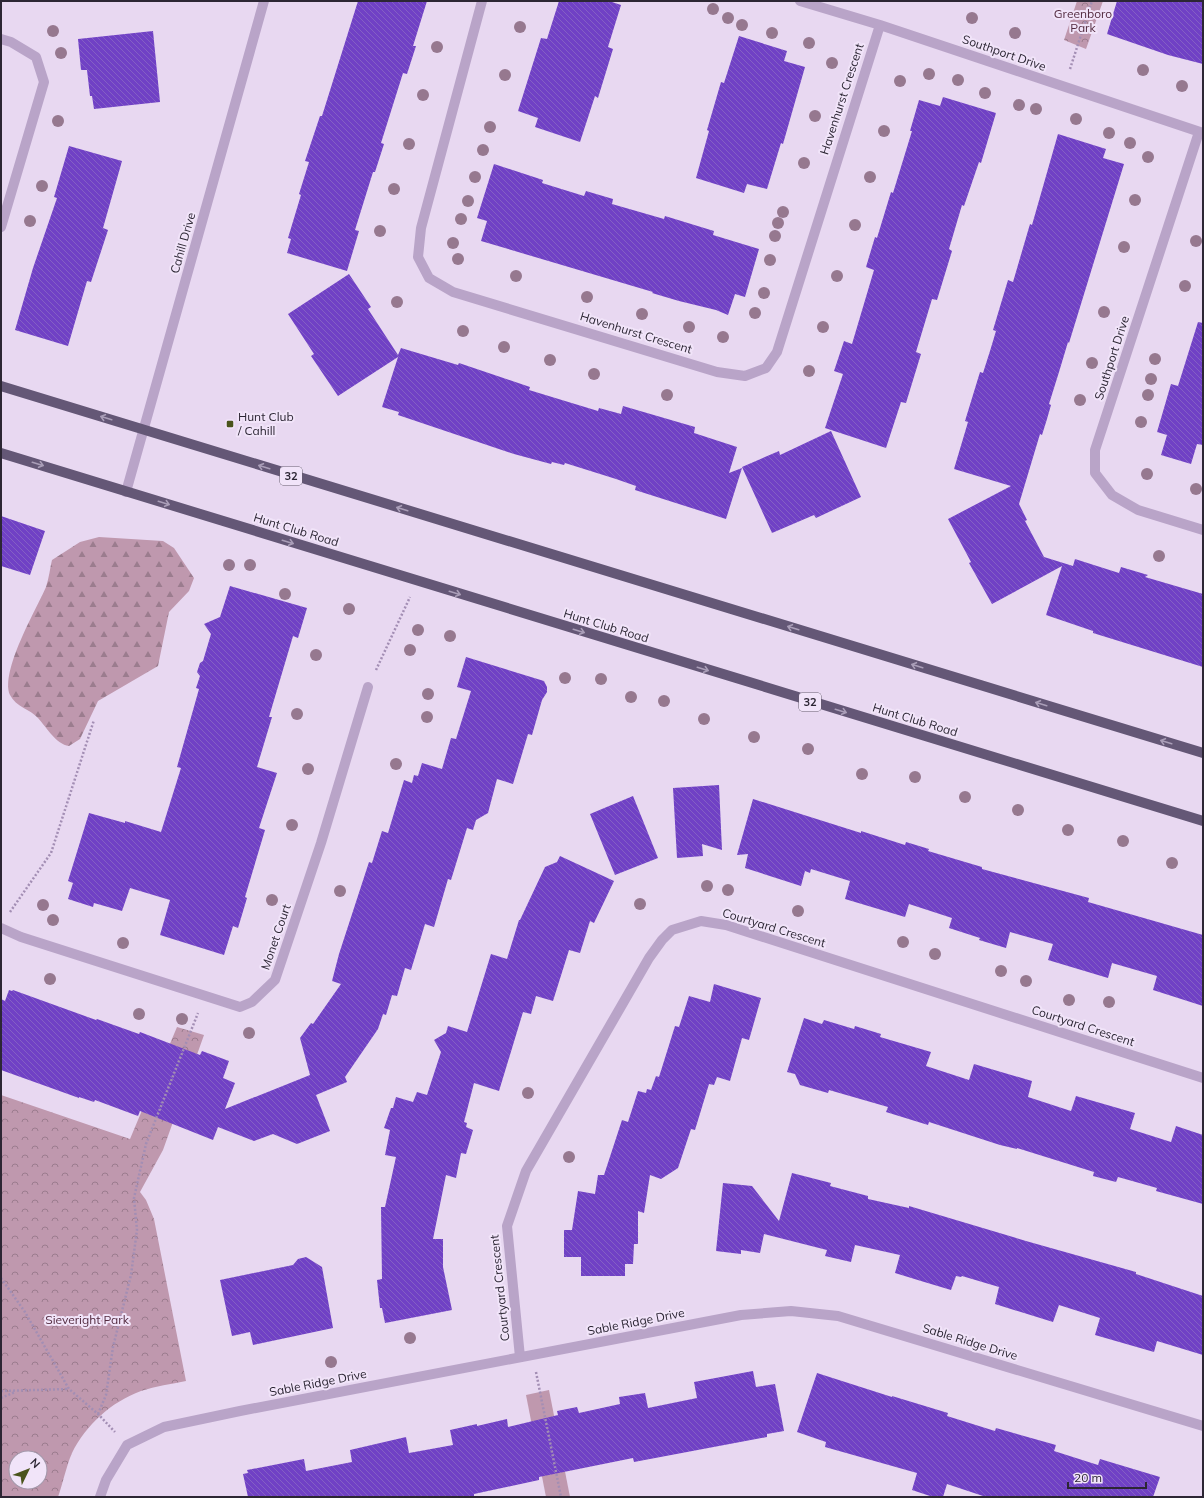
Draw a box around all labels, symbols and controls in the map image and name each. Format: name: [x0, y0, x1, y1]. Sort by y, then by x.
park label: Greenboro Park: [1054, 6, 1112, 35]
street label: Southport Drive: [960, 31, 1048, 74]
street label: Havenhurst Crescent: [816, 41, 867, 156]
street label: Cahill Drive: [167, 211, 198, 275]
street label: Havenhurst Crescent: [578, 308, 694, 357]
street label: Southport Drive: [1091, 314, 1132, 402]
place label: Hunt Club / Cahill: [237, 409, 294, 438]
one-way arrow: [100, 414, 113, 421]
marker: Hunt Club / Cahill: [225, 419, 235, 429]
one-way arrow: [32, 461, 45, 468]
one-way arrow: [258, 463, 271, 470]
road number: 32: [280, 467, 302, 485]
one-way arrow: [157, 500, 170, 507]
one-way arrow: [396, 505, 409, 512]
street label: Hunt Club Road: [252, 509, 341, 550]
one-way arrow: [282, 538, 294, 546]
one-way arrow: [448, 590, 461, 597]
street label: Hunt Club Road: [562, 605, 651, 646]
one-way arrow: [786, 624, 799, 631]
one-way arrow: [572, 628, 585, 635]
one-way arrow: [911, 662, 924, 669]
one-way arrow: [697, 666, 710, 673]
road number: 32: [799, 693, 821, 711]
street label: Hunt Club Road: [871, 699, 960, 740]
one-way arrow: [1035, 700, 1048, 707]
one-way arrow: [834, 708, 847, 715]
one-way arrow: [1159, 738, 1172, 745]
street label: Monet Court: [257, 902, 294, 972]
street label: Courtyard Crescent: [721, 905, 828, 950]
street label: Courtyard Crescent: [1030, 1002, 1136, 1049]
street label: Courtyard Crescent: [486, 1234, 513, 1342]
street label: Sable Ridge Drive: [586, 1305, 686, 1338]
park label: Sieveright Park: [45, 1312, 130, 1327]
street label: Sable Ridge Drive: [921, 1320, 1020, 1363]
street label: Sable Ridge Drive: [268, 1366, 368, 1399]
north arrow: [8, 1450, 48, 1490]
text: N: [27, 1455, 43, 1471]
scale bar: [1068, 1464, 1146, 1490]
text: 20 m: [1074, 1470, 1102, 1485]

